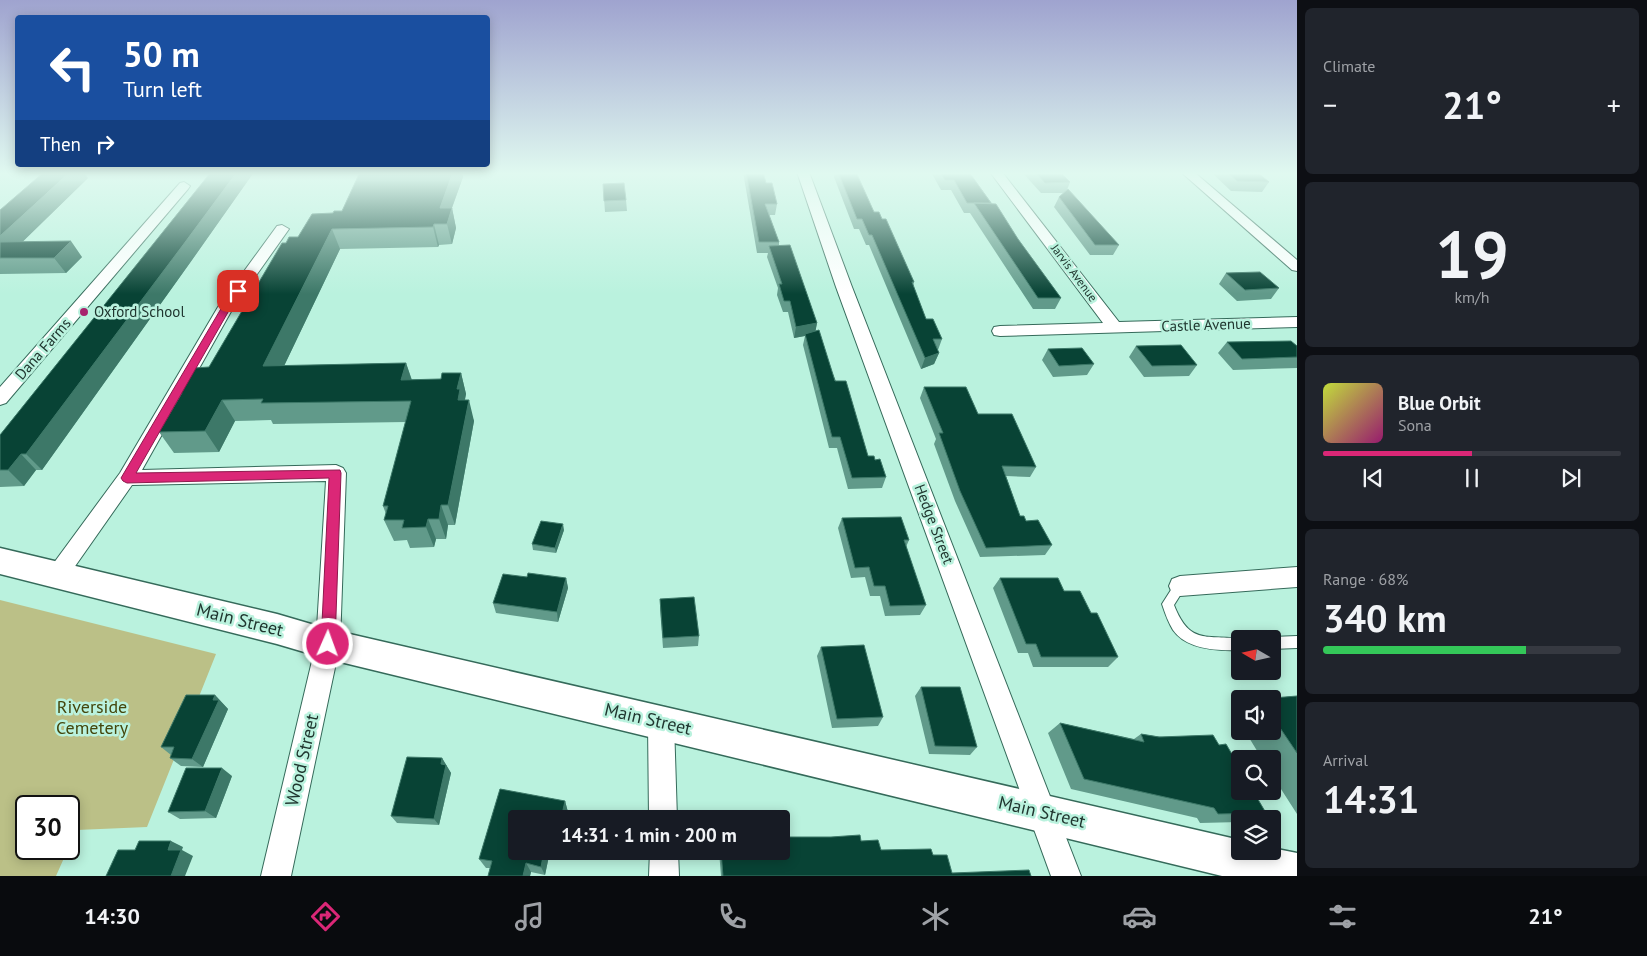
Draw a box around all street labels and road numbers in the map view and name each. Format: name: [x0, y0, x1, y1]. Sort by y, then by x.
street label: Jarvis Avenue: [1047, 240, 1101, 304]
street label: Castle Avenue: [1161, 313, 1251, 336]
street label: Dana Farms: [11, 314, 75, 383]
street label: Hedge Street: [911, 481, 958, 566]
street label: Main Street: [194, 598, 286, 641]
street label: Main Street: [602, 697, 694, 740]
street label: Wood Street: [280, 712, 323, 808]
street label: Main Street: [996, 790, 1088, 833]

